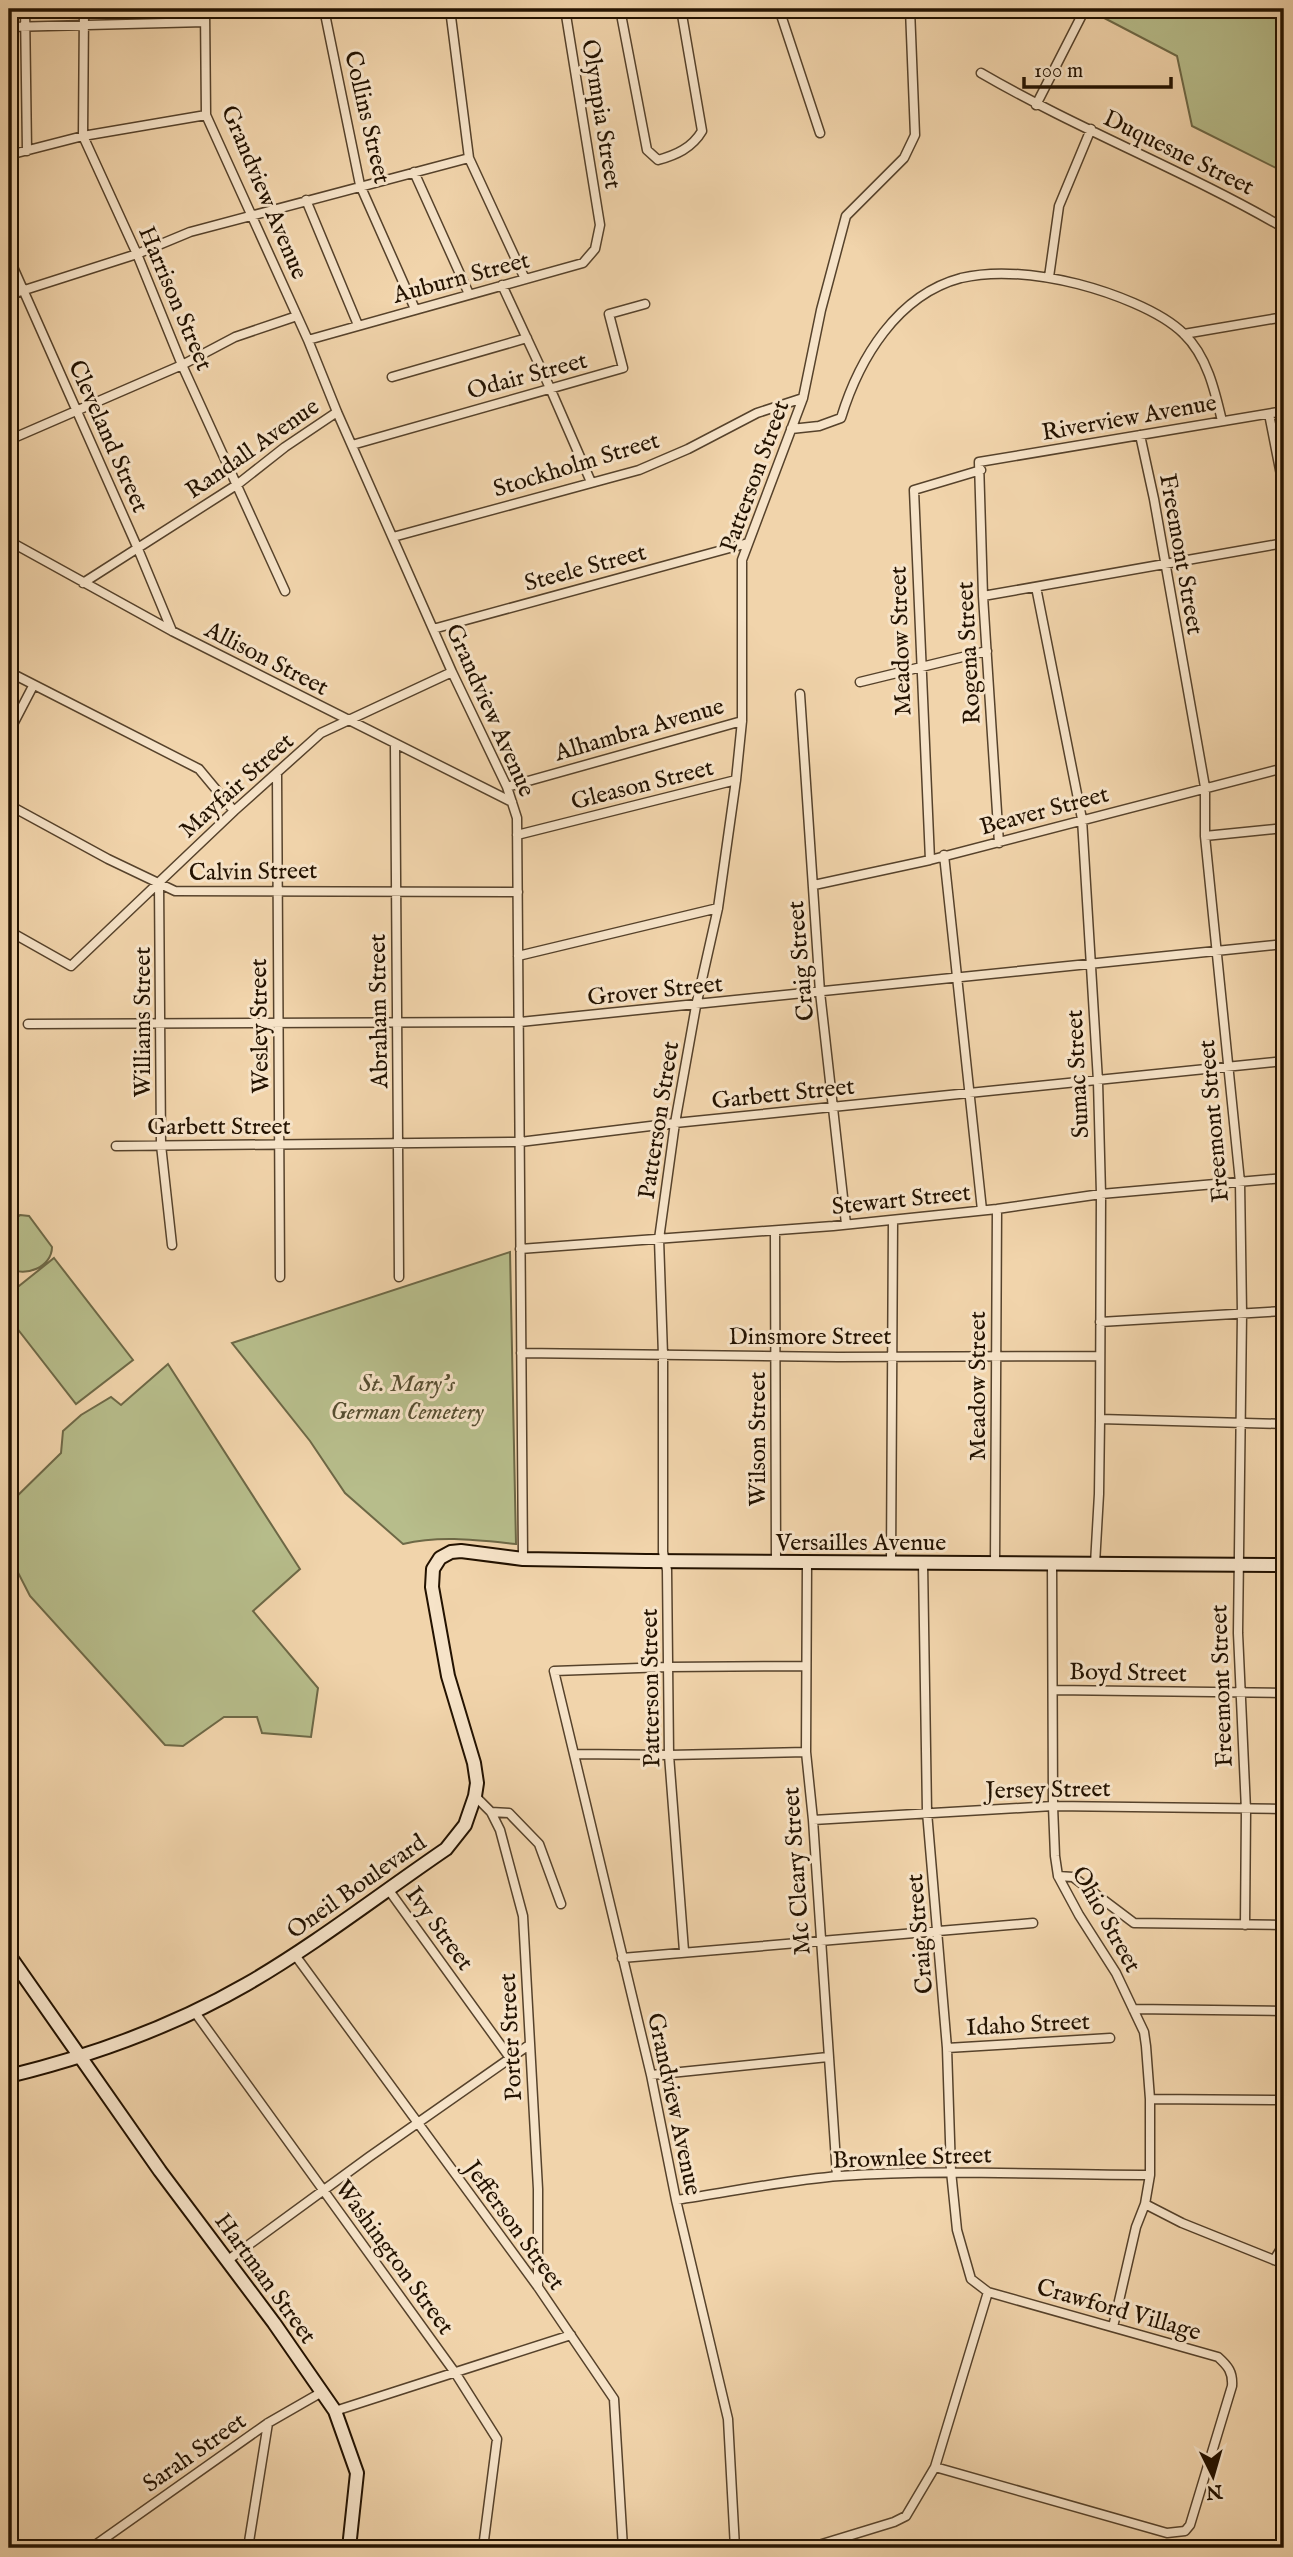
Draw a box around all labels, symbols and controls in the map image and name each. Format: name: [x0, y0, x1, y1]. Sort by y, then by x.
street label: Olympia Street: [573, 37, 628, 191]
scale bar: [1024, 46, 1170, 90]
street label: Collins Street: [336, 48, 397, 187]
text: 100 m: [1034, 58, 1083, 85]
street label: Grandview Avenue: [213, 101, 314, 284]
street label: Duquesne Street: [1098, 103, 1259, 203]
street label: Harrison Street: [130, 222, 219, 376]
street label: Auburn Street: [389, 245, 533, 312]
street label: Odair Street: [464, 346, 591, 407]
street label: Cleveland Street: [60, 356, 155, 518]
street label: Riverview Avenue: [1039, 388, 1219, 449]
street label: Randall Avenue: [180, 392, 326, 507]
street label: Patterson Street: [714, 396, 797, 557]
street label: Stockholm Street: [490, 425, 663, 505]
street label: Freemont Street: [1151, 471, 1210, 637]
street label: Steele Street: [521, 537, 650, 600]
street label: Meadow Street: [883, 566, 920, 716]
street label: Rogena Street: [950, 581, 989, 725]
street label: Allison Street: [198, 614, 333, 704]
street label: Grandview Avenue: [438, 619, 542, 802]
street label: Alhambra Avenue: [550, 691, 728, 770]
street label: Mayfair Street: [173, 727, 301, 846]
street label: Gleason Street: [568, 753, 717, 818]
street label: Beaver Street: [977, 779, 1112, 844]
street label: Calvin Street: [188, 856, 318, 889]
street label: Craig Street: [781, 899, 822, 1022]
street label: Abraham Street: [363, 933, 396, 1090]
street label: Williams Street: [128, 946, 159, 1098]
street label: Wesley Street: [244, 958, 277, 1094]
street label: Grover Street: [586, 969, 724, 1014]
street label: Sumac Street: [1060, 1009, 1097, 1139]
street label: Freemont Street: [1192, 1038, 1237, 1203]
street label: Patterson Street: [632, 1039, 687, 1201]
street label: Garbett Street: [710, 1072, 856, 1117]
street label: Garbett Street: [147, 1112, 291, 1143]
street label: Stewart Street: [830, 1178, 972, 1223]
street label: Meadow Street: [963, 1311, 994, 1461]
street label: Dinsmore Street: [729, 1322, 891, 1353]
park label: St. Mary's German Cemetery: [330, 1369, 485, 1428]
street label: Wilson Street: [743, 1372, 774, 1506]
street label: Versailles Avenue: [775, 1528, 946, 1559]
street label: Freemont Street: [1204, 1604, 1241, 1768]
street label: Patterson Street: [635, 1608, 668, 1768]
street label: Boyd Street: [1069, 1657, 1187, 1690]
street label: Jersey Street: [982, 1774, 1111, 1807]
street label: Mc Cleary Street: [776, 1786, 819, 1956]
street label: Oneil Boulevard: [281, 1828, 433, 1947]
street label: Ohio Street: [1064, 1861, 1148, 1978]
street label: Craig Street: [900, 1872, 941, 1995]
street label: Ivy Street: [398, 1880, 480, 1977]
street label: Porter Street: [493, 1972, 530, 2102]
street label: Idaho Street: [965, 2007, 1091, 2044]
street label: Grandview Avenue: [639, 2010, 708, 2199]
street label: Brownlee Street: [832, 2140, 992, 2177]
street label: Jefferson Street: [454, 2152, 571, 2297]
street label: Washington Street: [327, 2174, 460, 2341]
street label: Hartman Street: [207, 2207, 323, 2351]
street label: Crawford Village: [1033, 2272, 1204, 2349]
street label: Sarah Street: [137, 2406, 253, 2500]
north arrow: [1178, 2442, 1248, 2512]
text: N: [1205, 2478, 1225, 2504]

